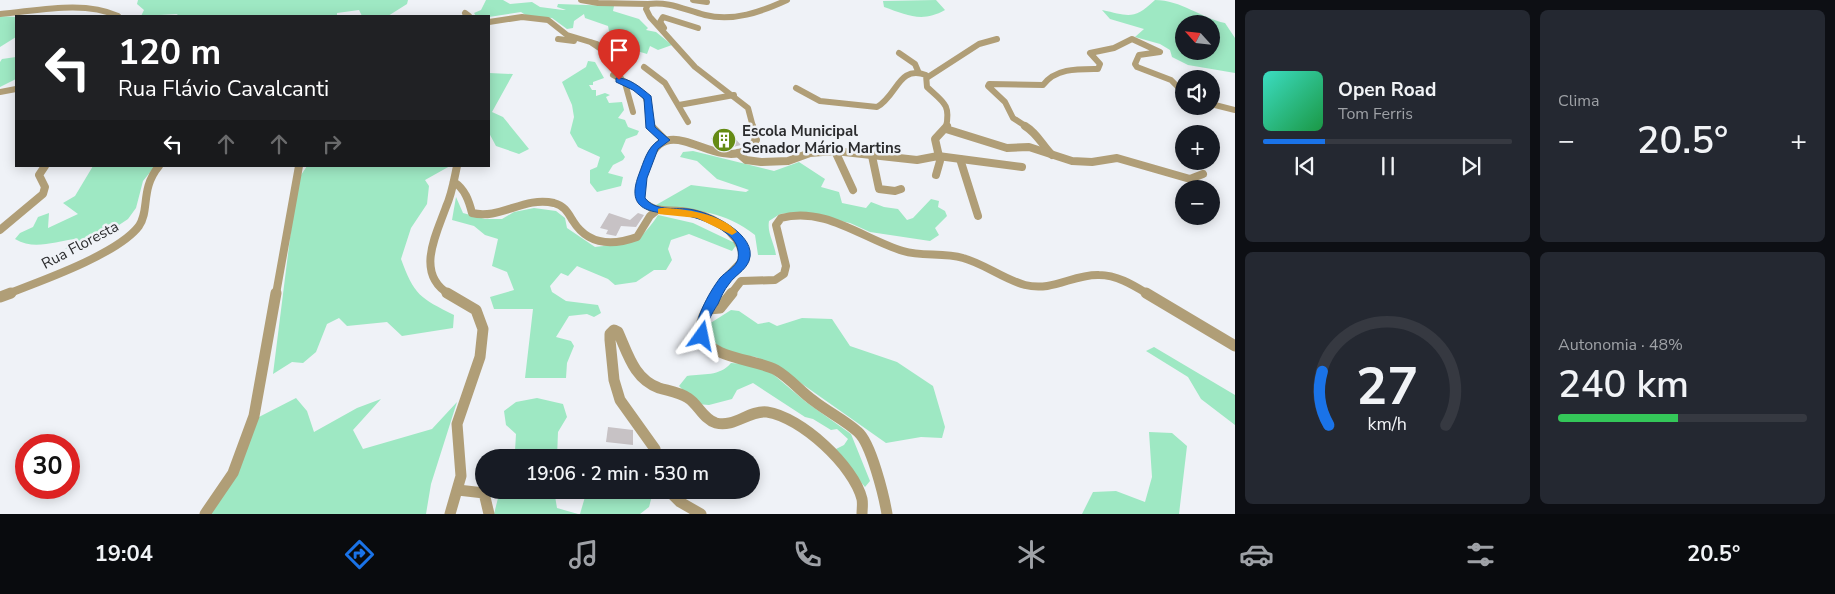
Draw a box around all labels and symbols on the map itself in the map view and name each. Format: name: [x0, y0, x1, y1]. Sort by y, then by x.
north arrow: [1175, 15, 1220, 60]
pin: [598, 29, 640, 80]
place label: Escola Municipal Senador Mário Martins: [742, 121, 901, 158]
building icon: Escola Municipal Senador Mário Martins: [711, 127, 737, 153]
street label: Rua Floresta: [38, 216, 122, 274]
position arrow: [675, 309, 727, 361]
speed limit sign: 30: [15, 434, 80, 499]

